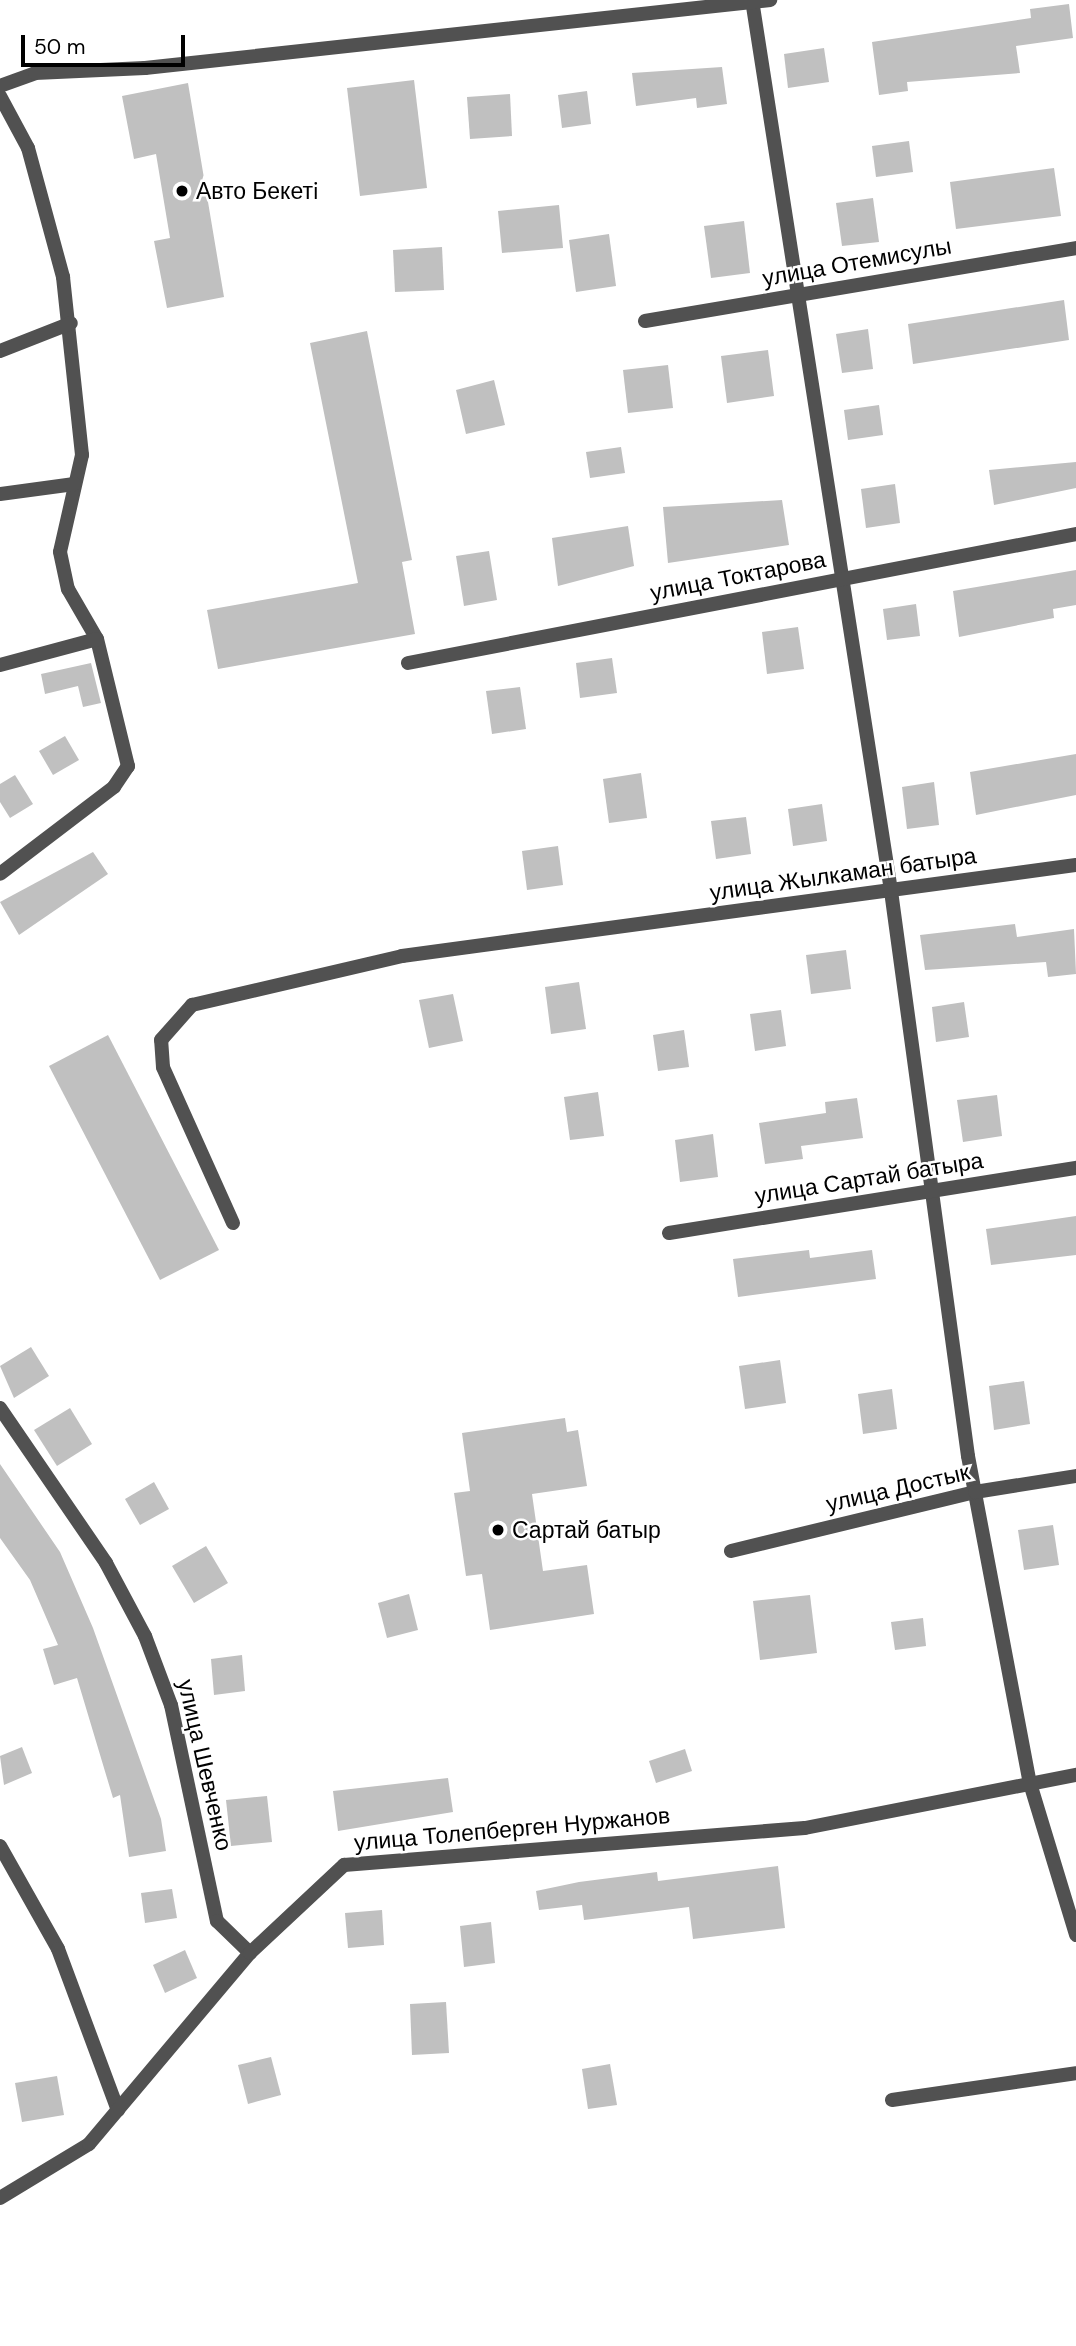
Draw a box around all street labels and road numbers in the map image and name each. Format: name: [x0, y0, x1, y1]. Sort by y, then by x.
street label: улица Отемисулы: [760, 232, 954, 292]
street label: улица Токтарова: [648, 545, 828, 607]
street label: улица Жылкаман батыра: [708, 842, 978, 906]
street label: улица Сартай батыра: [753, 1146, 985, 1210]
street label: улица Достык: [823, 1458, 973, 1518]
street label: улица Шевченко: [172, 1677, 238, 1853]
street label: улица Толепберген Нуржанов: [353, 1801, 671, 1857]

